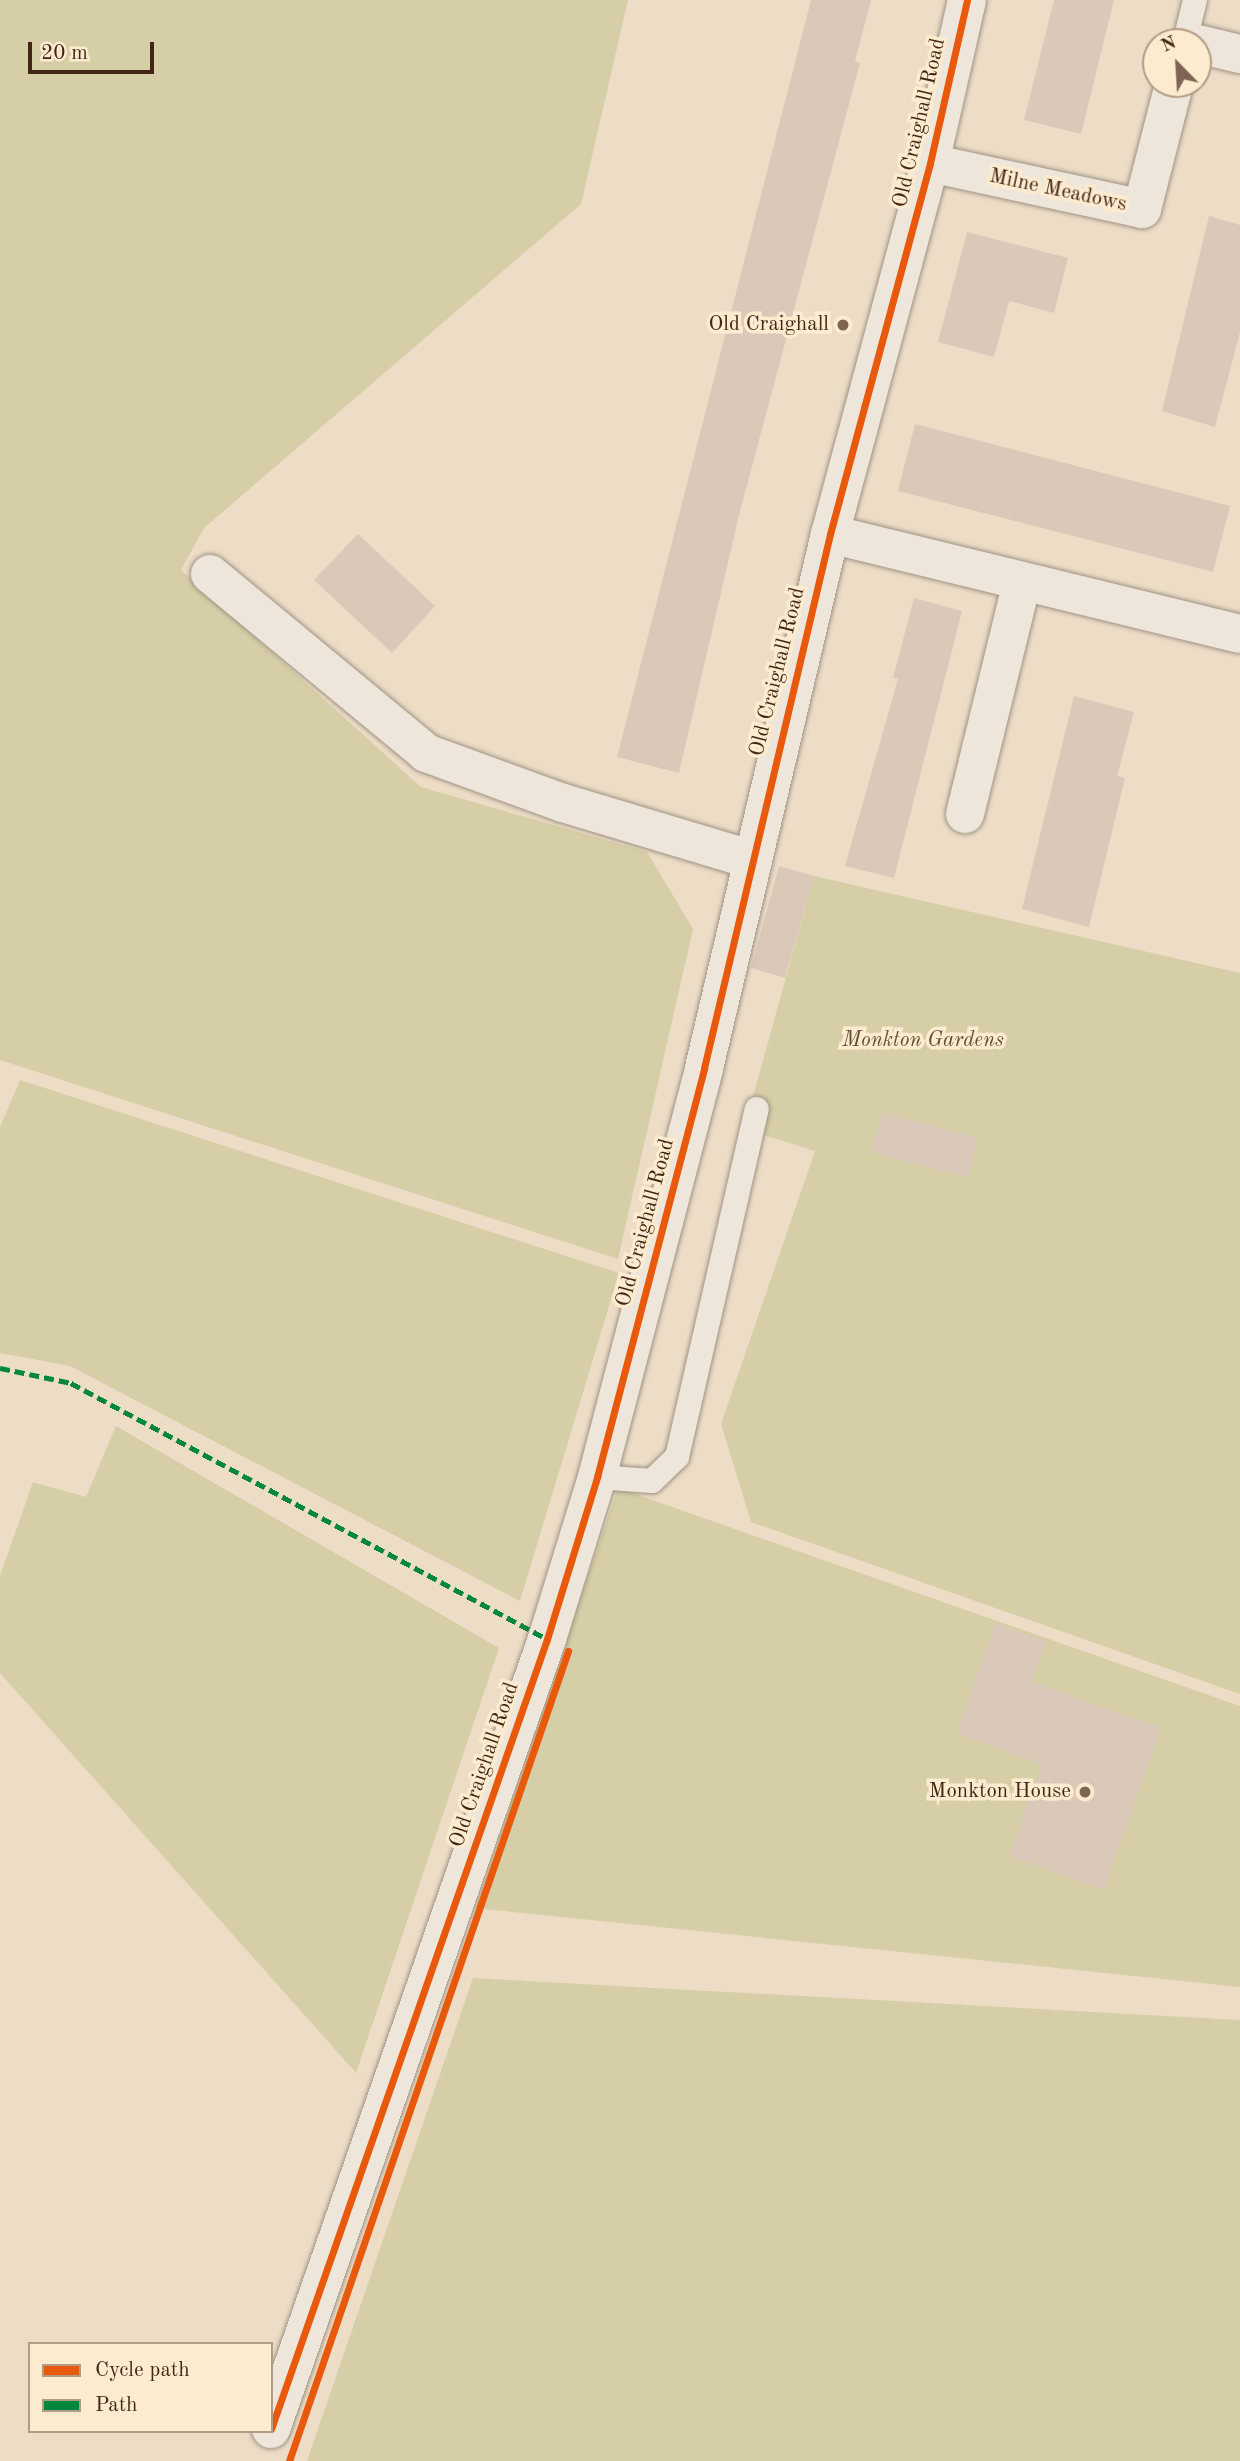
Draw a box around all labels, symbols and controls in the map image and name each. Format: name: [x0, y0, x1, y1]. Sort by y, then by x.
scale bar: [32, 28, 158, 72]
north arrow: [1142, 28, 1212, 98]
text: N: [1159, 34, 1180, 57]
street label: Old Craighall Road: [888, 36, 952, 210]
text: 20 m: [41, 43, 88, 64]
street label: Milne Meadows: [987, 164, 1129, 218]
place label: Old Craighall: [709, 312, 829, 338]
marker: Old Craighall: [835, 317, 851, 333]
street label: Old Craighall Road: [745, 585, 811, 759]
park label: Monkton Gardens: [842, 1028, 1004, 1054]
street label: Old Craighall Road: [611, 1136, 681, 1310]
street label: Old Craighall Road: [445, 1679, 525, 1851]
place label: Monkton House: [929, 1779, 1071, 1805]
marker: Monkton House: [1077, 1784, 1093, 1800]
legend: [28, 2342, 273, 2433]
text: Cycle path: [95, 2360, 190, 2381]
text: Path: [95, 2395, 138, 2416]

